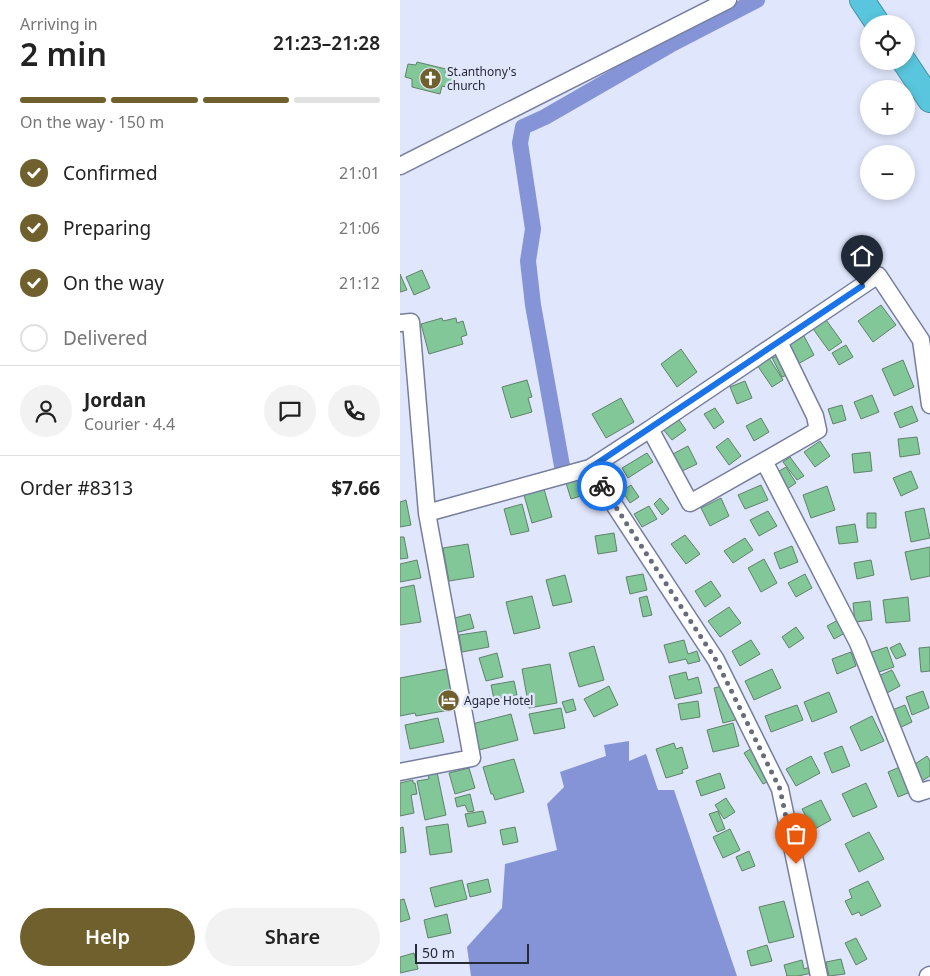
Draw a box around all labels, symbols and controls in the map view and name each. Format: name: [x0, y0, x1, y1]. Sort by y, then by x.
text: Arriving in: [20, 13, 98, 35]
map controls: [860, 15, 915, 200]
button: locate: [860, 15, 915, 70]
text: 21:23–21:28: [273, 30, 380, 56]
text: 2 min: [20, 32, 107, 75]
place label: St.anthony's church: [447, 63, 517, 94]
church icon: St.anthony's church: [419, 66, 443, 90]
button: +: [860, 80, 915, 135]
text: On the way · 150 m: [20, 111, 164, 133]
button: −: [860, 145, 915, 200]
icon: check: [20, 159, 48, 187]
text: Confirmed: [63, 160, 158, 186]
text: 21:01: [339, 162, 380, 184]
icon: check: [20, 214, 48, 242]
text: Preparing: [63, 215, 151, 241]
text: 21:06: [339, 217, 380, 239]
pin: [841, 235, 883, 286]
icon: home: [848, 242, 876, 270]
icon: check: [20, 269, 48, 297]
text: On the way: [63, 270, 164, 296]
text: 21:12: [339, 272, 380, 294]
text: Delivered: [63, 325, 148, 351]
button: person: [20, 385, 72, 437]
button: chat: [264, 385, 316, 437]
button: phone: [328, 385, 380, 437]
text: Jordan: [84, 387, 146, 413]
text: Courier · 4.4: [84, 413, 175, 435]
courier: [577, 461, 627, 511]
icon: bike: [588, 472, 616, 500]
text: Order #8313: [20, 475, 133, 501]
text: $7.66: [331, 475, 380, 501]
hotel icon: Agape Hotel: [436, 688, 460, 712]
place label: Agape Hotel: [464, 692, 533, 709]
pin: [775, 813, 817, 864]
icon: bag: [782, 820, 810, 848]
button: Help: [20, 908, 195, 966]
button: Share: [205, 908, 380, 966]
scale bar: [415, 941, 529, 964]
text: 50 m: [422, 943, 455, 962]

